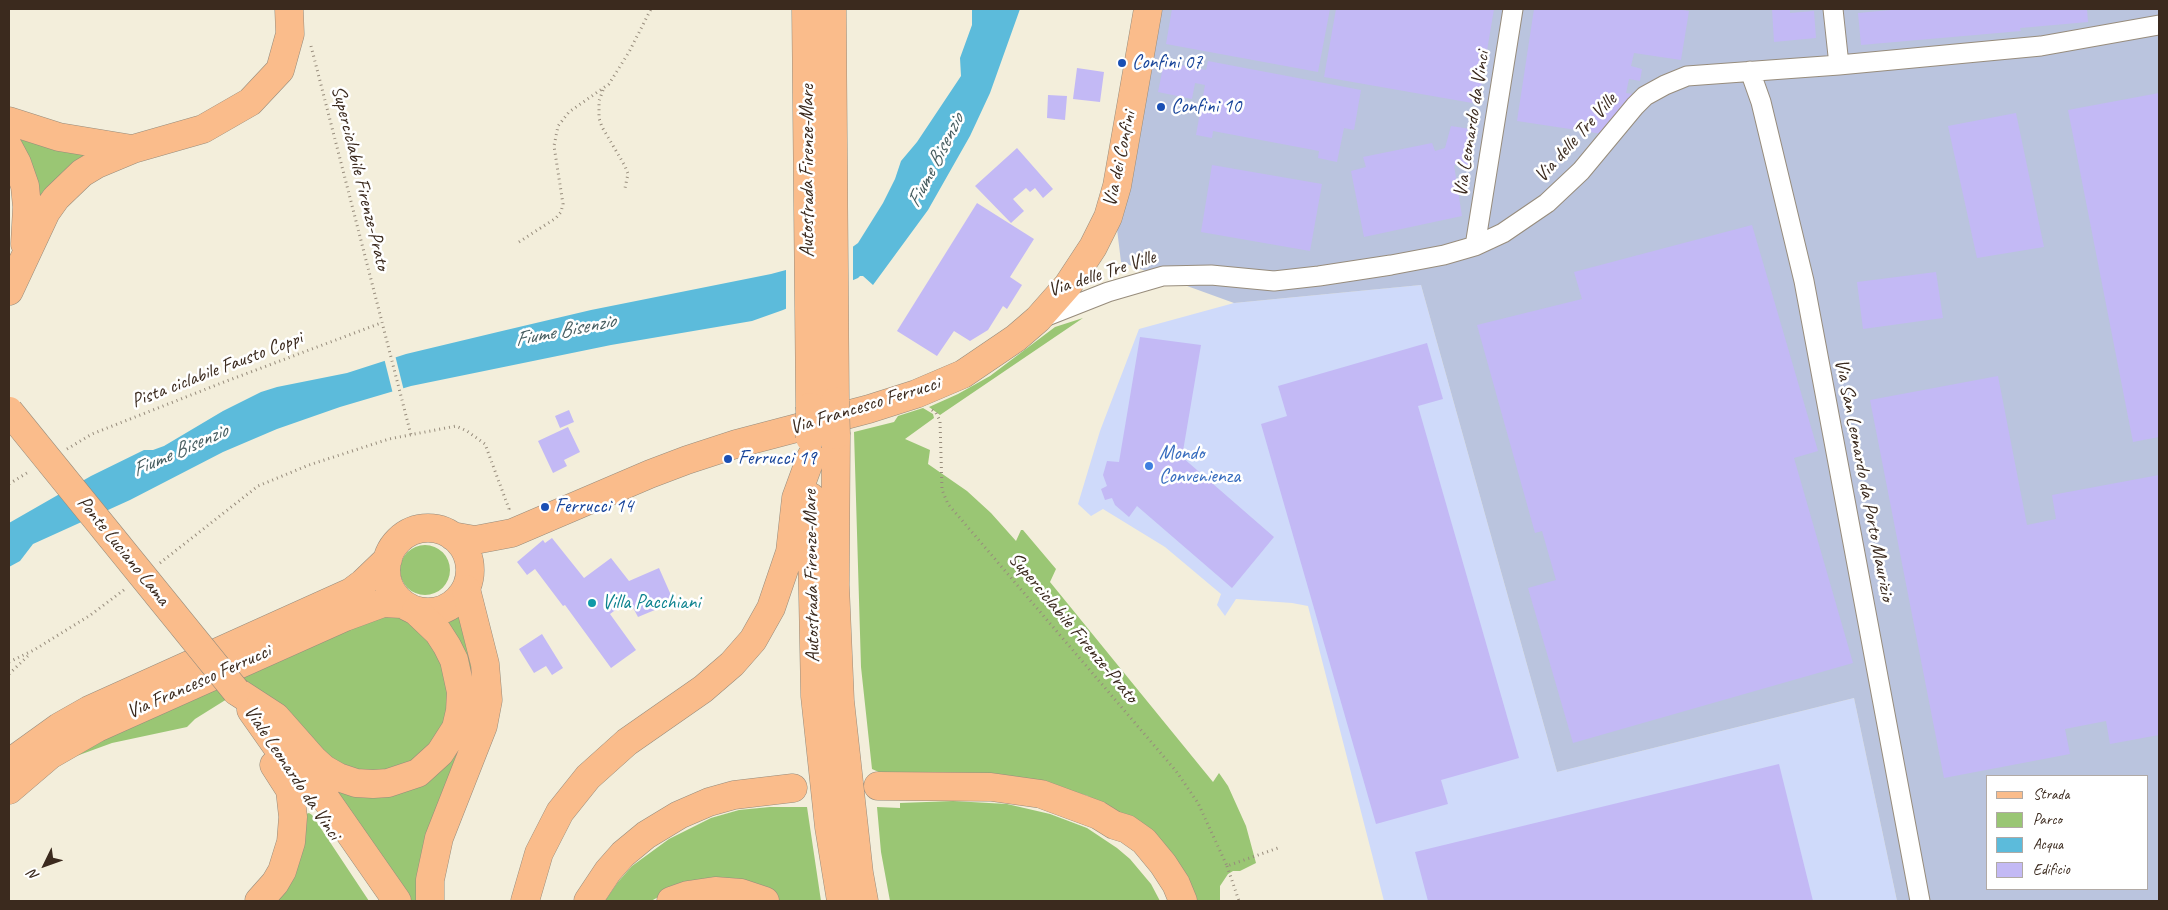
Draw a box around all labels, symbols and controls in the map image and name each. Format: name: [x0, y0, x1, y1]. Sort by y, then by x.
street label: Via Leonardo da Vinci: [1449, 49, 1495, 199]
place label: Confini 07: [1132, 51, 1202, 75]
marker: Confini 07: [1116, 57, 1128, 69]
street label: Superciclabile Firenze-Prato: [325, 83, 395, 273]
street label: Autostrada Firenze-Mare: [796, 84, 820, 258]
street label: Via delle Tre Ville: [1530, 88, 1622, 188]
place label: Confini 10: [1171, 95, 1241, 119]
marker: Confini 10: [1155, 101, 1167, 113]
street label: Via dei Confini: [1098, 109, 1142, 209]
water label: Fiume Bisenzio: [902, 110, 970, 212]
street label: Via delle Tre Ville: [1045, 245, 1159, 303]
water label: Fiume Bisenzio: [513, 309, 617, 353]
street label: Pista ciclabile Fausto Coppi: [128, 326, 306, 414]
street label: Via San Leonardo da Porto Maurizio: [1829, 357, 1899, 603]
street label: Via Francesco Ferrucci: [787, 372, 943, 440]
water label: Fiume Bisenzio: [128, 419, 232, 483]
place label: Mondo Convenienza: [1159, 442, 1240, 489]
place label: Ferrucci 19: [738, 447, 816, 471]
marker: Ferrucci 19: [722, 453, 734, 465]
marker: Mondo Convenienza: [1143, 460, 1155, 472]
street label: Autostrada Firenze-Mare: [798, 489, 826, 663]
street label: Ponte Luciano Lama: [71, 491, 175, 611]
place label: Ferrucci 14: [555, 495, 633, 519]
marker: Ferrucci 14: [539, 501, 551, 513]
street label: Superciclabile Firenze-Prato: [1003, 548, 1143, 708]
place label: Villa Pacchiani: [602, 591, 700, 615]
marker: Villa Pacchiani: [586, 597, 598, 609]
street label: Via Francesco Ferrucci: [123, 639, 275, 725]
street label: Viale Leonardo da Vinci: [238, 701, 346, 845]
legend: [1986, 775, 2148, 890]
text: Strada: [2033, 785, 2069, 804]
text: Parco: [2033, 810, 2062, 829]
text: Acqua: [2033, 835, 2063, 854]
north arrow: [20, 840, 70, 890]
text: Edificio: [2033, 860, 2070, 879]
text: N: [24, 866, 43, 884]

